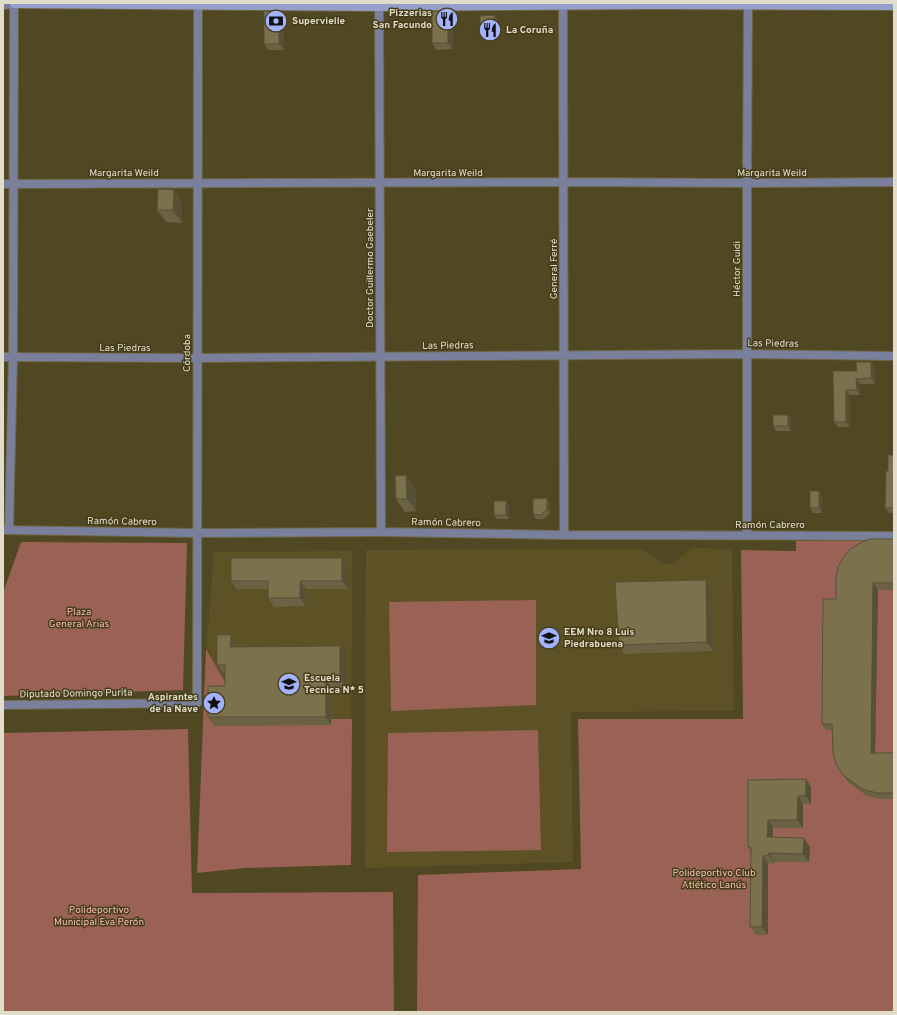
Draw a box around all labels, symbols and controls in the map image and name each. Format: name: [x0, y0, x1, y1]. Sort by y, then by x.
restaurant icon: Pizzerias San Facundo: [434, 6, 460, 32]
place label: Pizzerias San Facundo: [373, 7, 432, 32]
bank icon: Supervielle: [263, 8, 289, 34]
place label: Supervielle: [292, 15, 346, 28]
restaurant icon: La Coruña: [477, 17, 503, 43]
place label: La Coruña: [506, 24, 553, 37]
street label: Margarita Weild: [89, 167, 159, 180]
street label: Margarita Weild: [413, 167, 483, 180]
street label: Margarita Weild: [737, 167, 807, 180]
street label: Doctor Guillermo Gaebeler: [364, 208, 377, 328]
street label: General Ferré: [548, 239, 561, 299]
street label: Héctor Guidi: [731, 241, 744, 297]
street label: Córdoba: [181, 334, 194, 372]
street label: Las Piedras: [747, 337, 799, 351]
street label: Las Piedras: [422, 339, 474, 353]
street label: Las Piedras: [99, 342, 151, 355]
street label: Ramón Cabrero: [87, 515, 157, 529]
street label: Ramón Cabrero: [411, 516, 481, 530]
street label: Ramón Cabrero: [735, 519, 805, 532]
park label: Plaza General Arias: [49, 606, 109, 631]
school or university icon: EEM Nro 8 Luis Piedrabuena: [536, 625, 562, 651]
place label: EEM Nro 8 Luis Piedrabuena: [564, 626, 634, 651]
school or university icon: Escuela Tecnica N* 5: [276, 671, 302, 697]
place label: Escuela Tecnica N* 5: [304, 672, 364, 697]
street label: Diputado Domingo Purita: [19, 687, 133, 701]
place icon: Aspirantes de la Nave: [201, 690, 227, 716]
place label: Aspirantes de la Nave: [148, 691, 198, 716]
park label: Polideportivo Club Atlético Lanús: [672, 867, 756, 892]
park label: Polideportivo Municipal Eva Perón: [54, 904, 144, 929]

